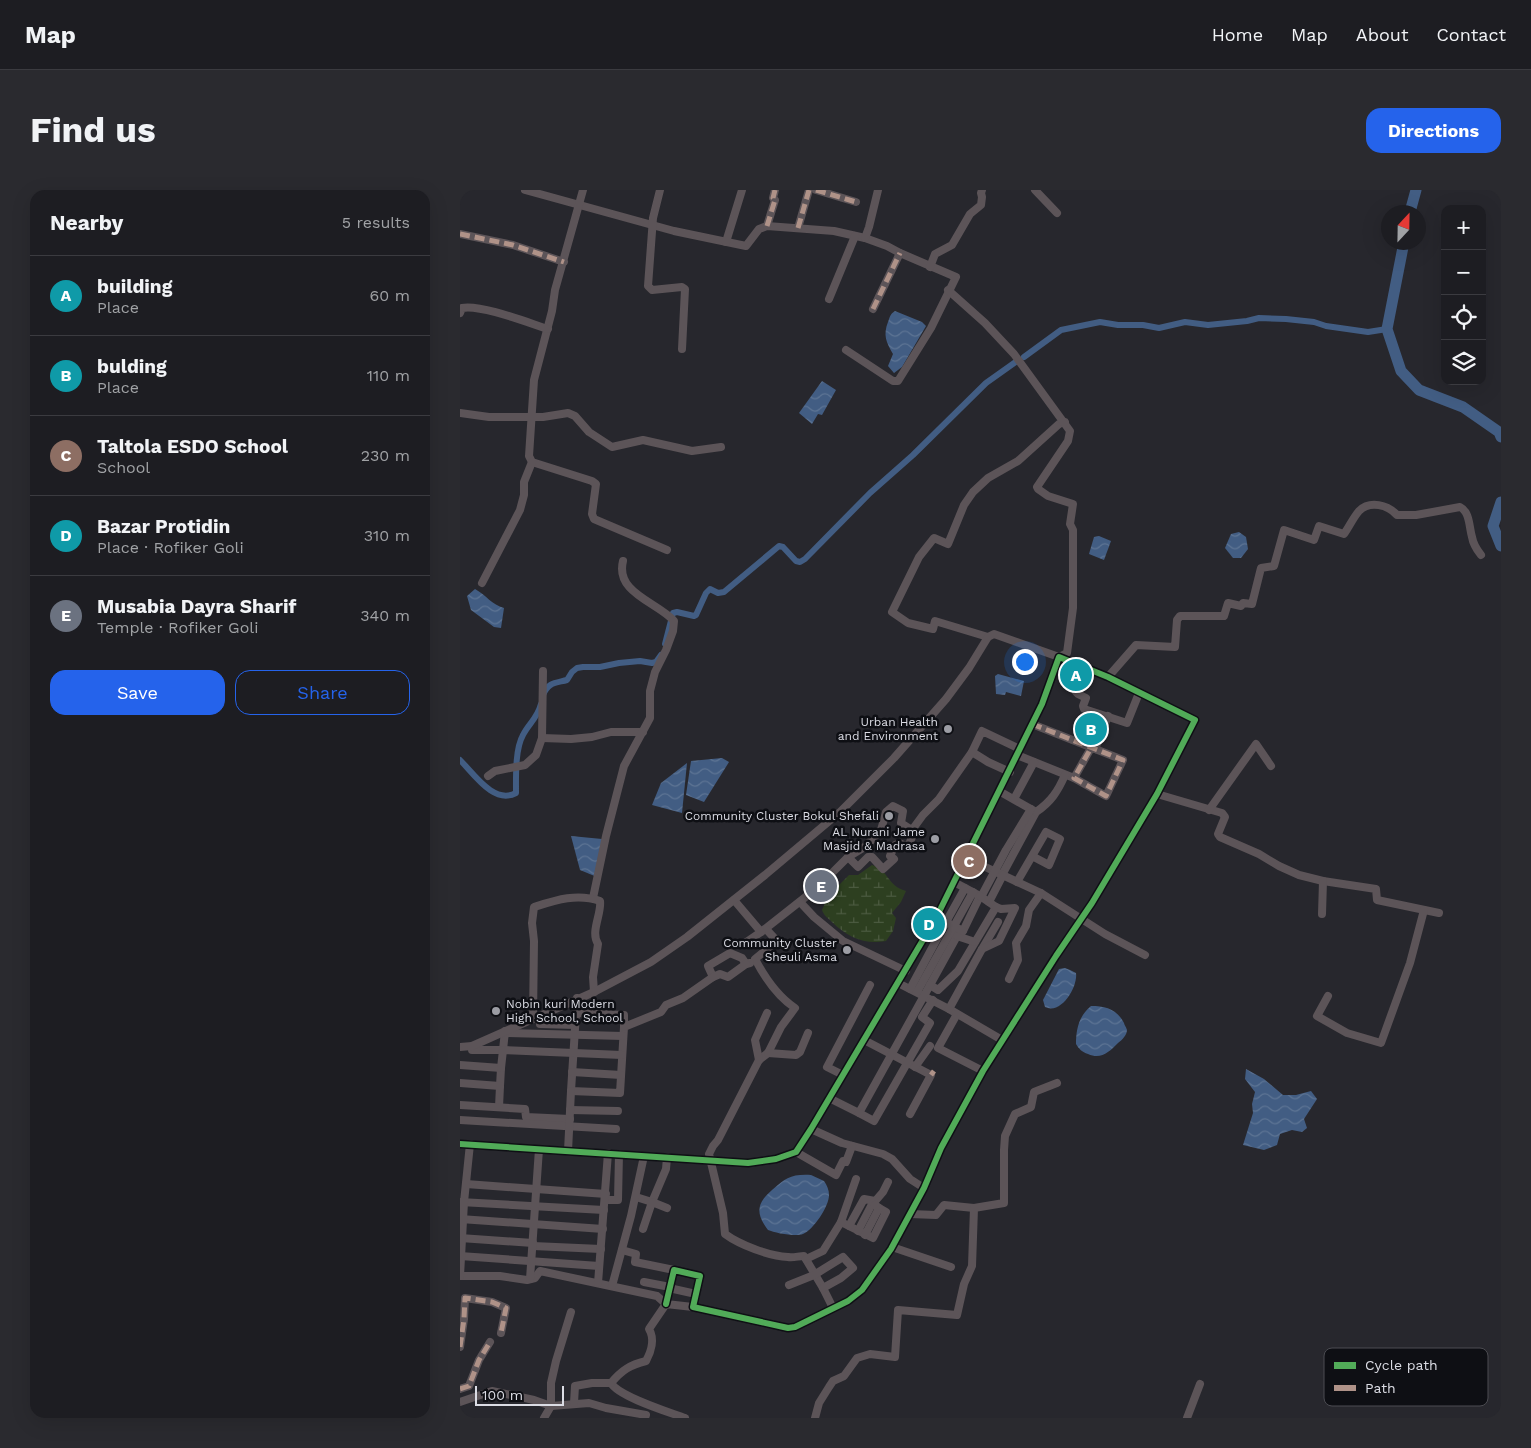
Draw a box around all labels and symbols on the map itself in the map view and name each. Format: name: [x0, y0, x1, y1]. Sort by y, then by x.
north arrow: [1381, 205, 1426, 250]
your location: [1012, 649, 1038, 675]
pin: A: [1060, 656, 1092, 694]
pin: B: [1075, 710, 1107, 748]
place label: Urban Health and Environment: [838, 715, 938, 743]
marker: Urban Health and Environment: [942, 723, 954, 735]
place label: Community Cluster Bokul Shefali: [685, 809, 879, 823]
marker: Community Cluster Bokul Shefali: [883, 810, 895, 822]
place label: AL Nurani Jame Masjid & Madrasa: [823, 825, 925, 853]
marker: AL Nurani Jame Masjid & Madrasa: [929, 833, 941, 845]
pin: C: [953, 842, 985, 880]
pin: E: [805, 867, 837, 905]
pin: D: [913, 905, 945, 943]
place label: Community Cluster Sheuli Asma: [723, 936, 837, 964]
marker: Community Cluster Sheuli Asma: [841, 944, 853, 956]
place label: Nobin kuri Modern High School, School: [506, 997, 623, 1025]
marker: Nobin kuri Modern High School, School: [490, 1005, 502, 1017]
legend: [1324, 1348, 1488, 1406]
text: Cycle path: [1365, 1357, 1438, 1373]
text: Path: [1365, 1380, 1396, 1396]
scale bar: [475, 1383, 564, 1406]

